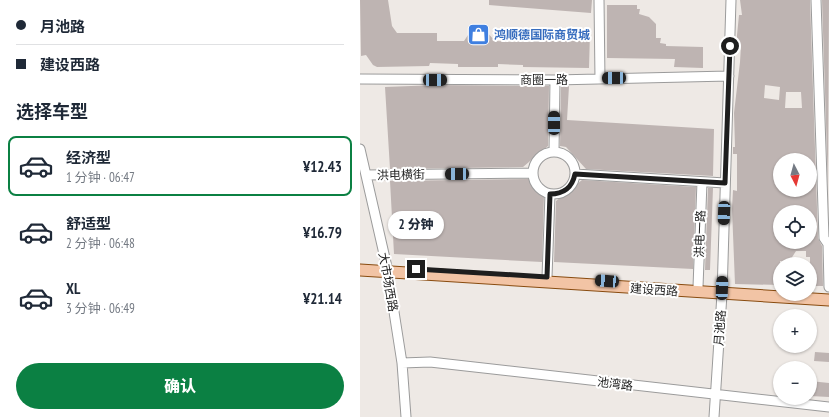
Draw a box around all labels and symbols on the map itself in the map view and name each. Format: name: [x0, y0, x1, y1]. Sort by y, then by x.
shop icon: 鸿顺德国际商贸城: [466, 22, 492, 48]
place label: 鸿顺德国际商贸城: [494, 27, 590, 42]
route start: [721, 37, 739, 55]
street label: 商圈一路: [520, 72, 568, 87]
car: [602, 72, 626, 84]
car: [423, 74, 447, 86]
car: [548, 111, 560, 135]
north arrow: [773, 153, 817, 197]
street label: 洪电横街: [377, 167, 425, 182]
car: [445, 168, 469, 180]
car: [718, 201, 730, 225]
street label: 洪电一路: [691, 210, 708, 258]
callout: 2 分钟: [388, 211, 444, 239]
street label: 大市场西路: [376, 251, 401, 313]
route end: [407, 260, 425, 278]
car: [595, 274, 619, 288]
car: [716, 276, 728, 300]
street label: 建设西路: [630, 280, 679, 299]
street label: 月池路: [711, 309, 728, 346]
street label: 池湾路: [596, 374, 634, 393]

